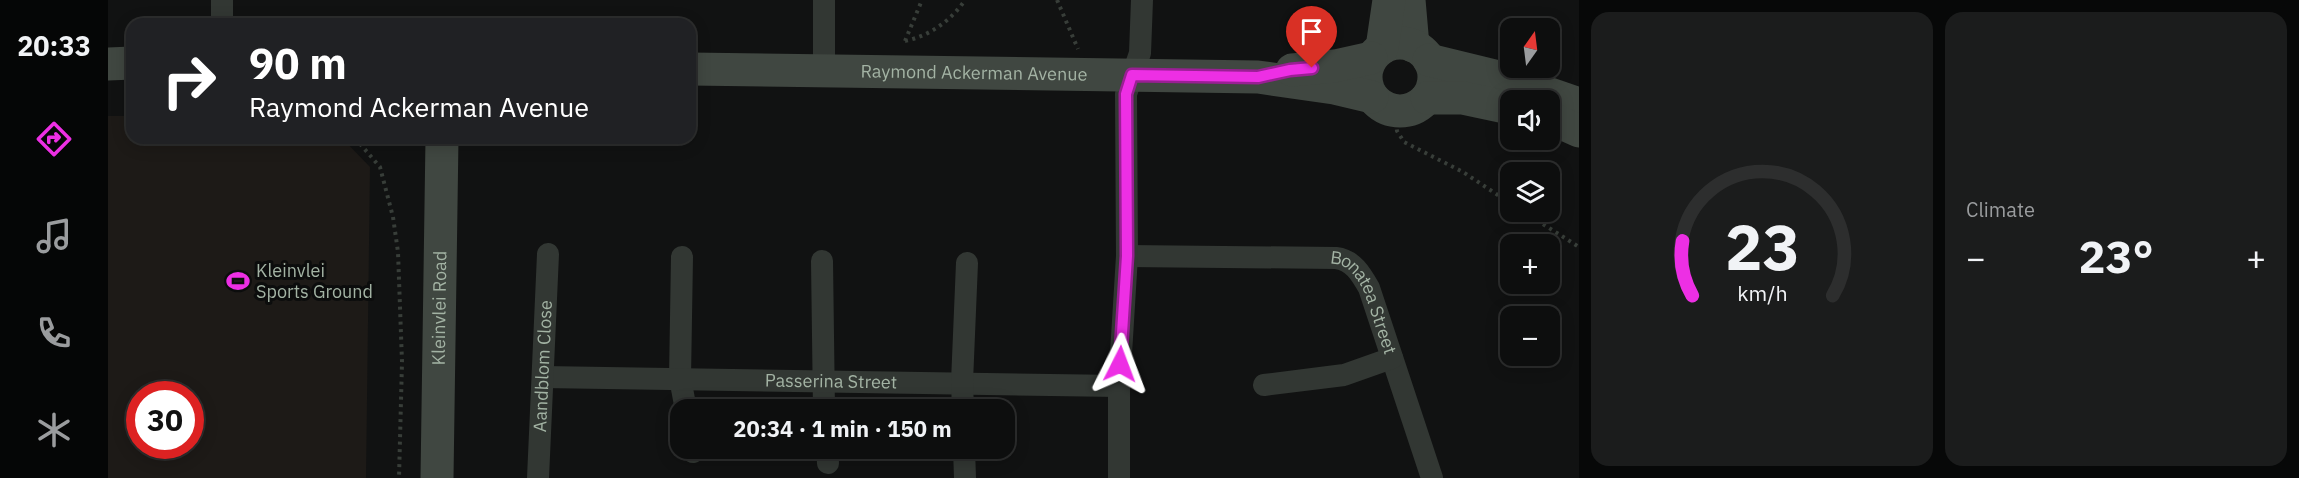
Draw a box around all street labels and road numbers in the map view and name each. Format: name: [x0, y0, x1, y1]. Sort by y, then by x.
street label: Raymond Ackerman Avenue: [860, 59, 1088, 86]
street label: Bonatea Street: [1329, 245, 1402, 357]
street label: Kleinvlei Road: [427, 251, 451, 365]
street label: Aandblom Close: [528, 299, 557, 433]
street label: Passerina Street: [765, 368, 897, 394]

